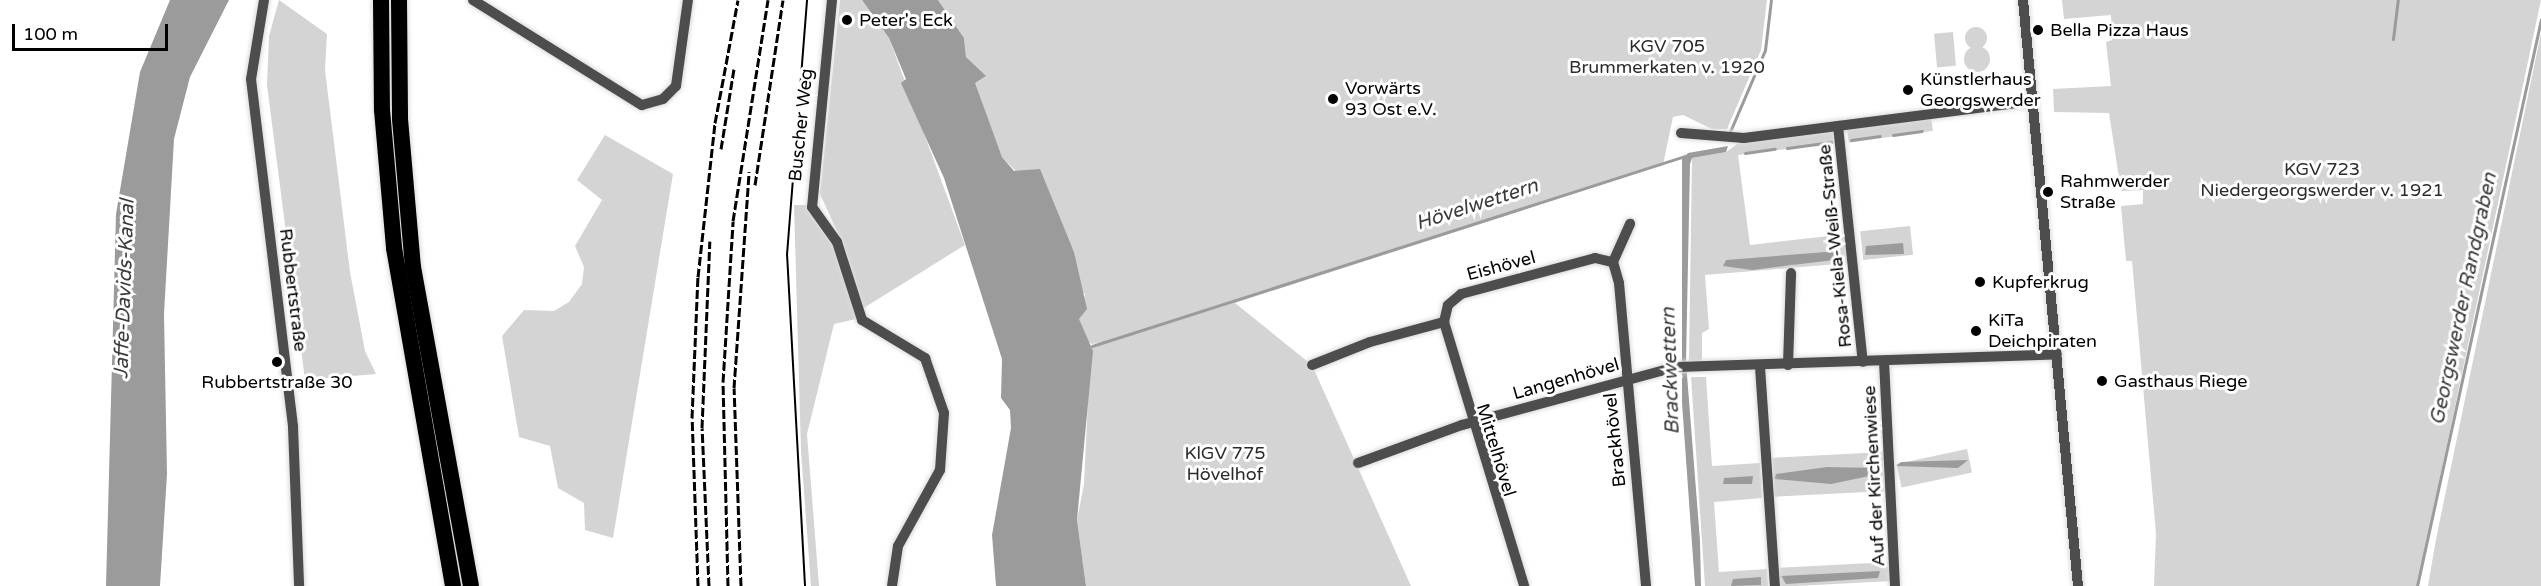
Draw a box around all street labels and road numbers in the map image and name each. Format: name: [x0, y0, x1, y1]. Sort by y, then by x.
street label: Buscher Weg: [784, 68, 818, 182]
street label: Rosa-Kiela-Weiß-Straße: [1814, 143, 1856, 349]
street label: Rubbertstraße: [275, 227, 311, 353]
street label: Eishövel: [1464, 246, 1538, 286]
street label: Langenhövel: [1510, 353, 1622, 405]
street label: Auf der Kirchenwiese: [1858, 385, 1890, 567]
street label: Brackhövel: [1599, 392, 1631, 488]
street label: Mittelhövel: [1472, 401, 1520, 499]

